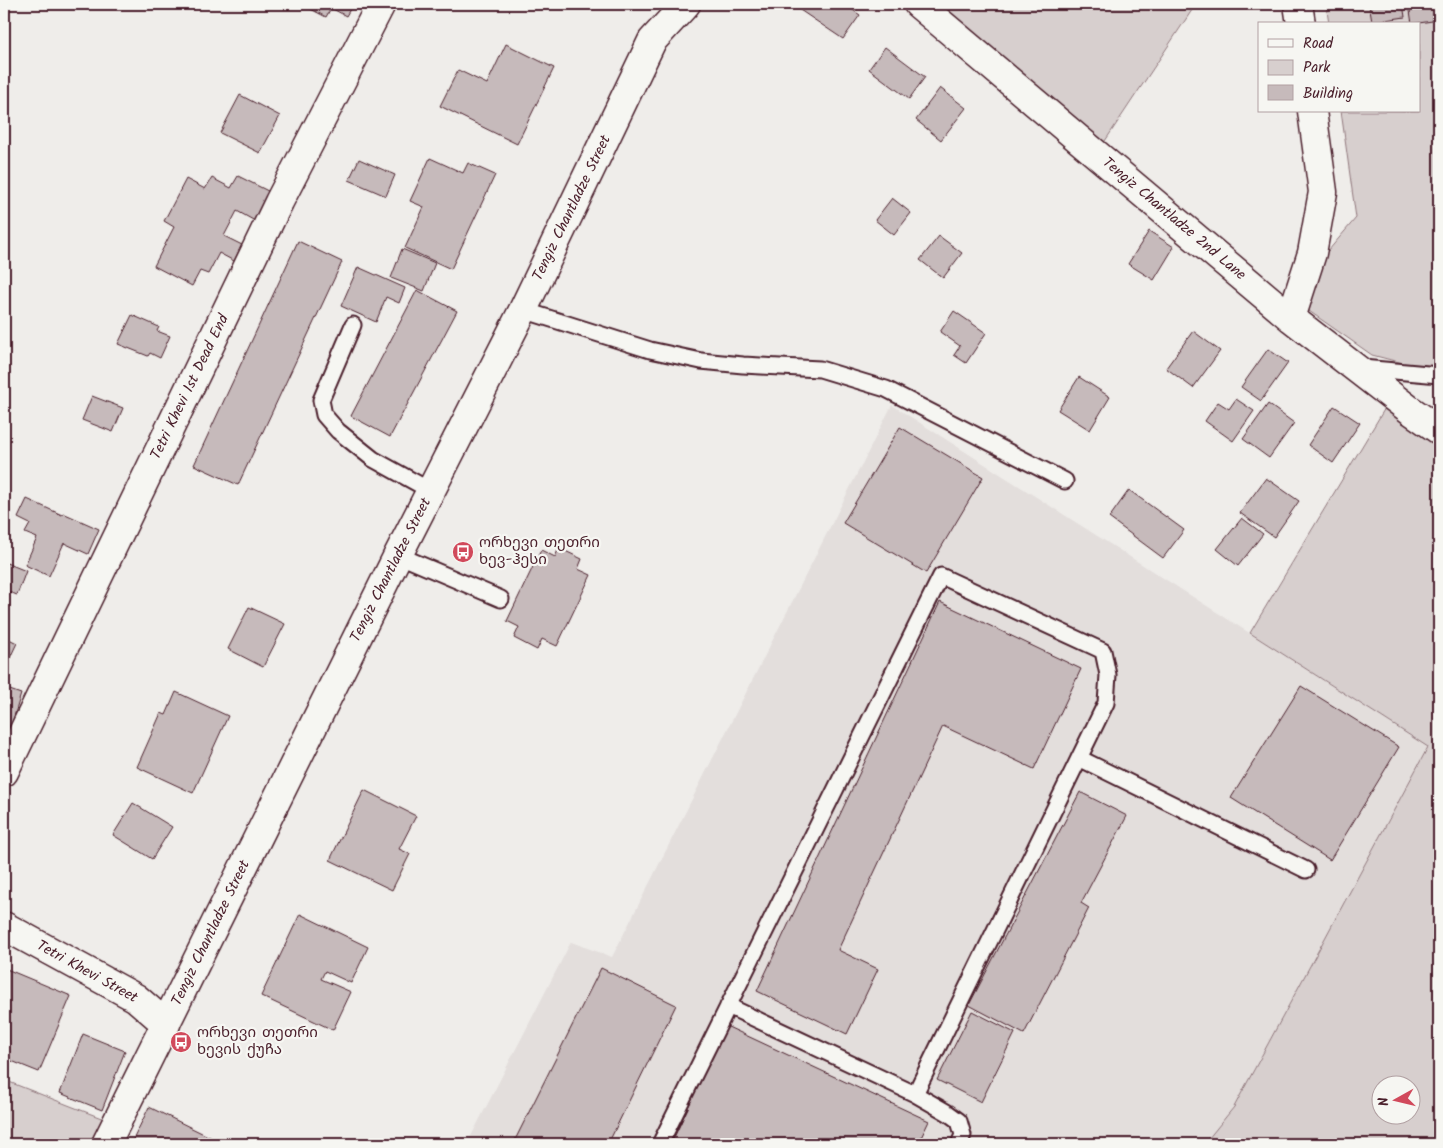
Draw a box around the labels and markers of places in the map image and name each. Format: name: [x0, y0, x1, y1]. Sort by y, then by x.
place label: ორხევი თეთრი ხევ-ჰესი: [479, 531, 600, 572]
bus stop icon: ორხევი თეთრი ხევ-ჰესი: [451, 540, 475, 564]
place label: ორხევი თეთრი ხევის ქუჩა: [197, 1021, 318, 1062]
bus stop icon: ორხევი თეთრი ხევის ქუჩა: [169, 1030, 193, 1054]

